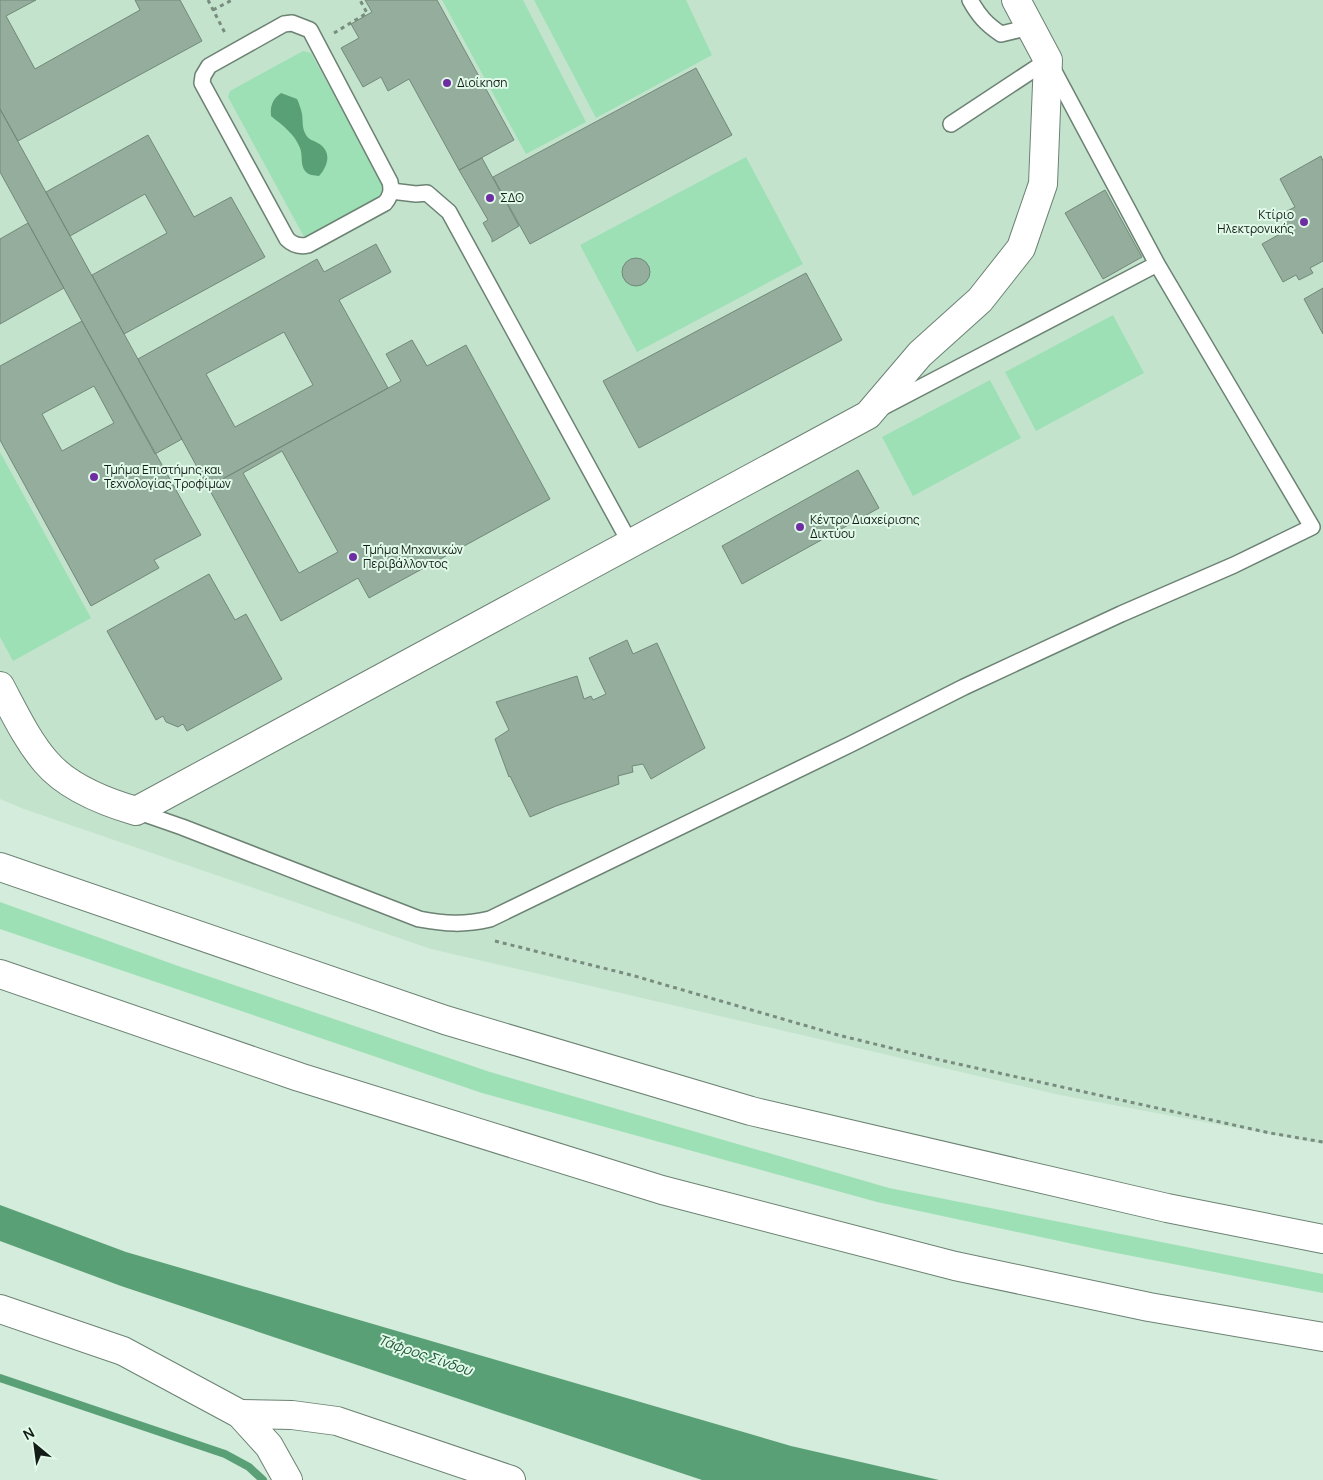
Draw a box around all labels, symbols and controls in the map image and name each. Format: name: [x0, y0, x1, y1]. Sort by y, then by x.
place label: Διοίκηση: [457, 74, 507, 91]
marker: Διοίκηση: [441, 77, 453, 89]
place label: ΣΔΟ: [500, 189, 524, 206]
marker: ΣΔΟ: [484, 192, 496, 204]
place label: Κτίριο Ηλεκτρονικής: [1217, 206, 1294, 237]
marker: Κτίριο Ηλεκτρονικής: [1298, 216, 1310, 228]
place label: Τμήμα Επιστήμης και Τεχνολογίας Τροφίμων: [104, 461, 231, 492]
marker: Τμήμα Επιστήμης και Τεχνολογίας Τροφίμων: [88, 471, 100, 483]
place label: Κέντρο Διαχείρισης Δικτύου: [810, 511, 920, 542]
marker: Κέντρο Διαχείρισης Δικτύου: [794, 521, 806, 533]
place label: Τμήμα Μηχανικών Περιβάλλοντος: [363, 541, 463, 572]
marker: Τμήμα Μηχανικών Περιβάλλοντος: [347, 551, 359, 563]
water label: Τάφρος Σίνδου: [376, 1330, 476, 1380]
north arrow: [10, 1420, 60, 1470]
text: N: [19, 1422, 37, 1444]

